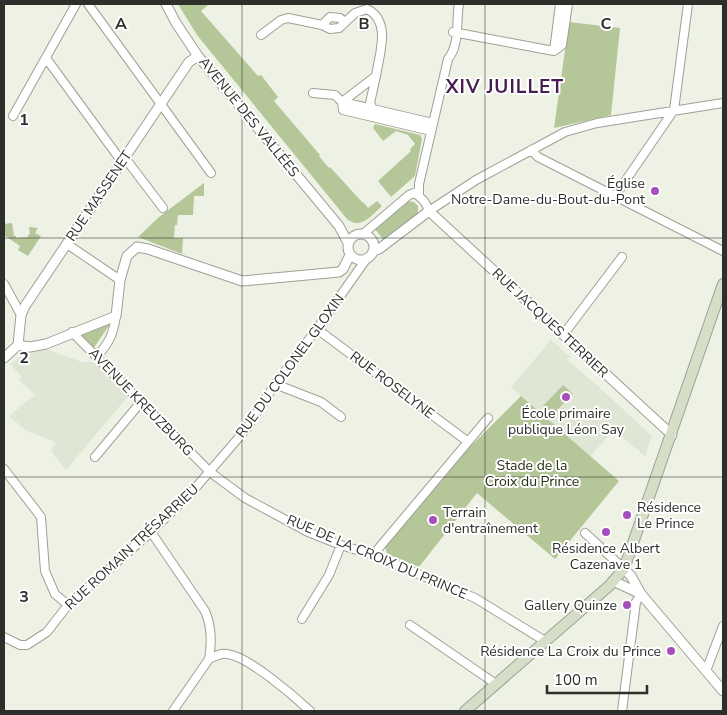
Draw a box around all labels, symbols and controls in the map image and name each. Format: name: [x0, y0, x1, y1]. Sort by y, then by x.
text: A: [115, 13, 127, 35]
text: B: [358, 13, 370, 35]
text: C: [601, 13, 612, 35]
street label: AVENUE DES VALLÉES: [195, 53, 304, 181]
district label: XIV JUILLET: [445, 74, 564, 100]
text: 1: [19, 109, 29, 131]
street label: RUE MASSENET: [62, 146, 137, 245]
place label: Église Notre-Dame-du-Bout-du-Pont: [451, 174, 645, 209]
marker: Église Notre-Dame-du-Bout-du-Pont: [649, 185, 661, 197]
street label: RUE JACQUES TERRIER: [488, 264, 612, 382]
street label: RUE DU COLONEL GLOXIN: [231, 290, 349, 442]
street label: AVENUE KREUZBURG: [84, 344, 198, 460]
text: 2: [19, 347, 29, 369]
street label: RUE ROSELYNE: [346, 347, 438, 423]
marker: École primaire publique Léon Say: [560, 391, 572, 403]
place label: École primaire publique Léon Say: [508, 404, 625, 439]
park label: Stade de la Croix du Prince: [485, 456, 579, 491]
street label: RUE ROMAIN TRÉSARRIEU: [61, 480, 203, 614]
place label: Résidence Le Prince: [637, 498, 701, 533]
place label: Terrain d'entraînement: [443, 503, 538, 538]
marker: Résidence Le Prince: [621, 509, 633, 521]
street label: RUE DE LA CROIX DU PRINCE: [284, 510, 470, 604]
marker: Terrain d'entraînement: [427, 514, 439, 526]
marker: Résidence Albert Cazenave 1: [600, 526, 612, 538]
place label: Résidence Albert Cazenave 1: [552, 539, 660, 574]
text: 3: [19, 586, 29, 608]
place label: Gallery Quinze: [524, 596, 617, 615]
marker: Gallery Quinze: [621, 599, 633, 611]
place label: Résidence La Croix du Prince: [480, 642, 661, 661]
marker: Résidence La Croix du Prince: [665, 645, 677, 657]
scale bar: [547, 662, 647, 694]
text: 100 m: [554, 670, 598, 690]

